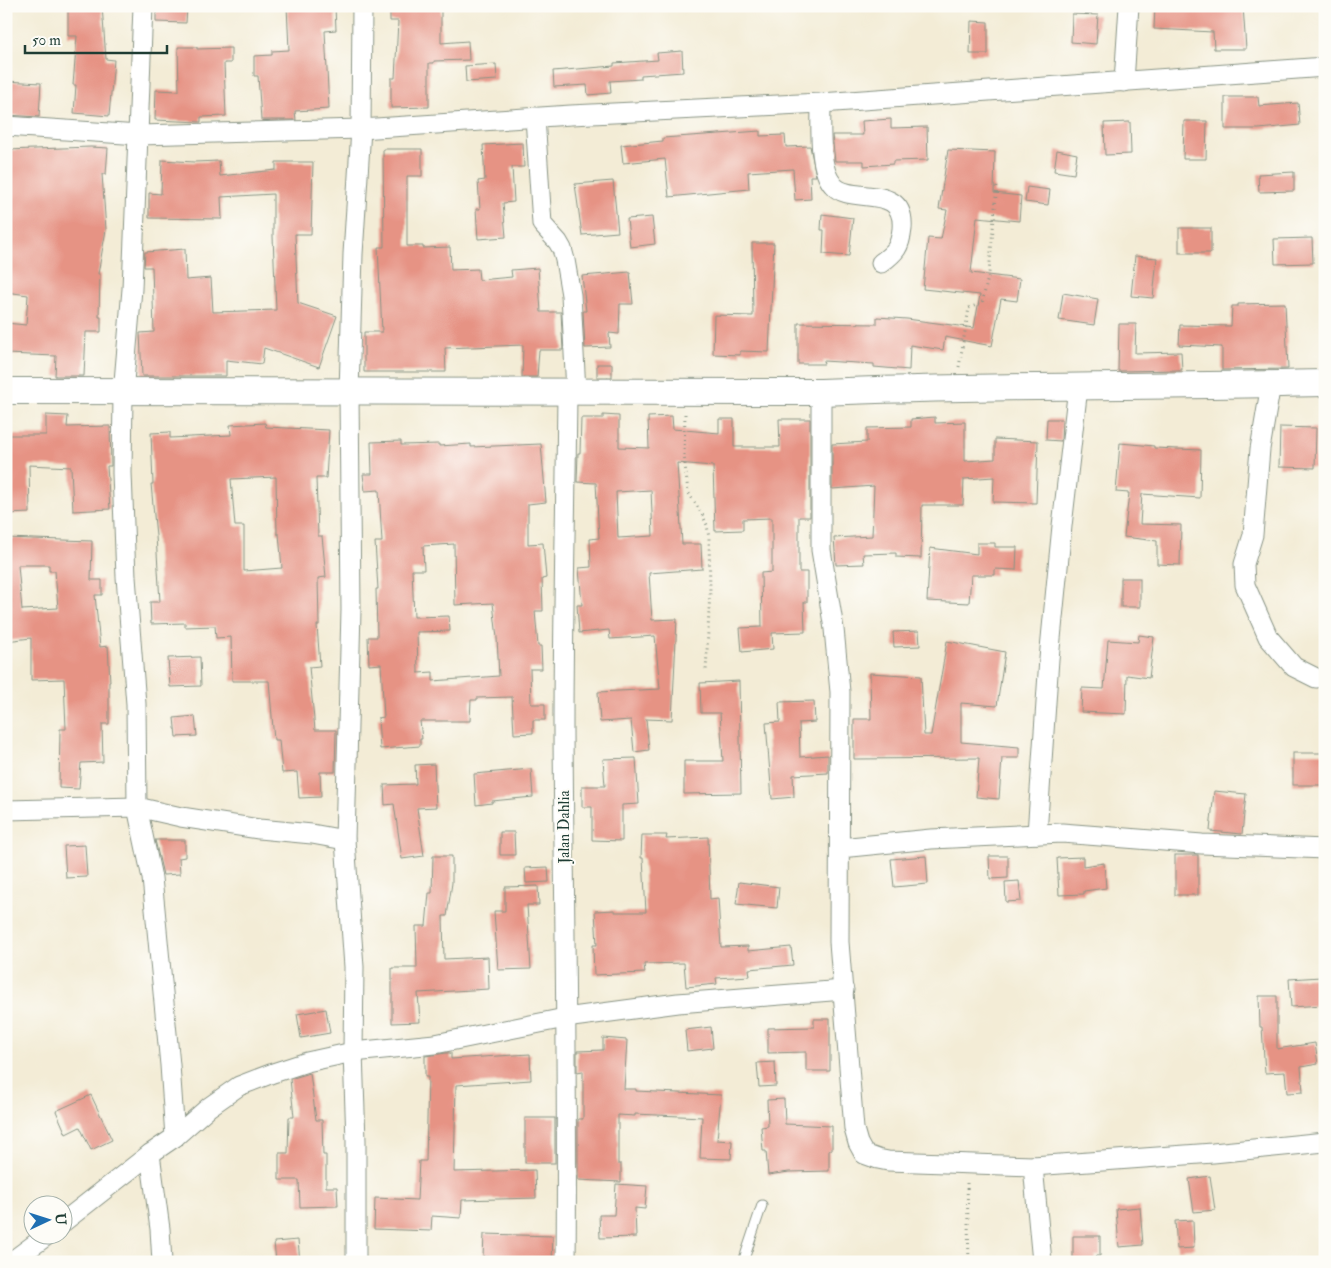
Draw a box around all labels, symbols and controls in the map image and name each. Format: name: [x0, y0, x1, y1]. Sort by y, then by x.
scale bar: [25, 22, 168, 54]
text: 50 m: [32, 31, 61, 50]
street label: Jalan Dahlia: [555, 790, 575, 865]
north arrow: [22, 1196, 72, 1246]
text: U: [52, 1213, 69, 1226]

